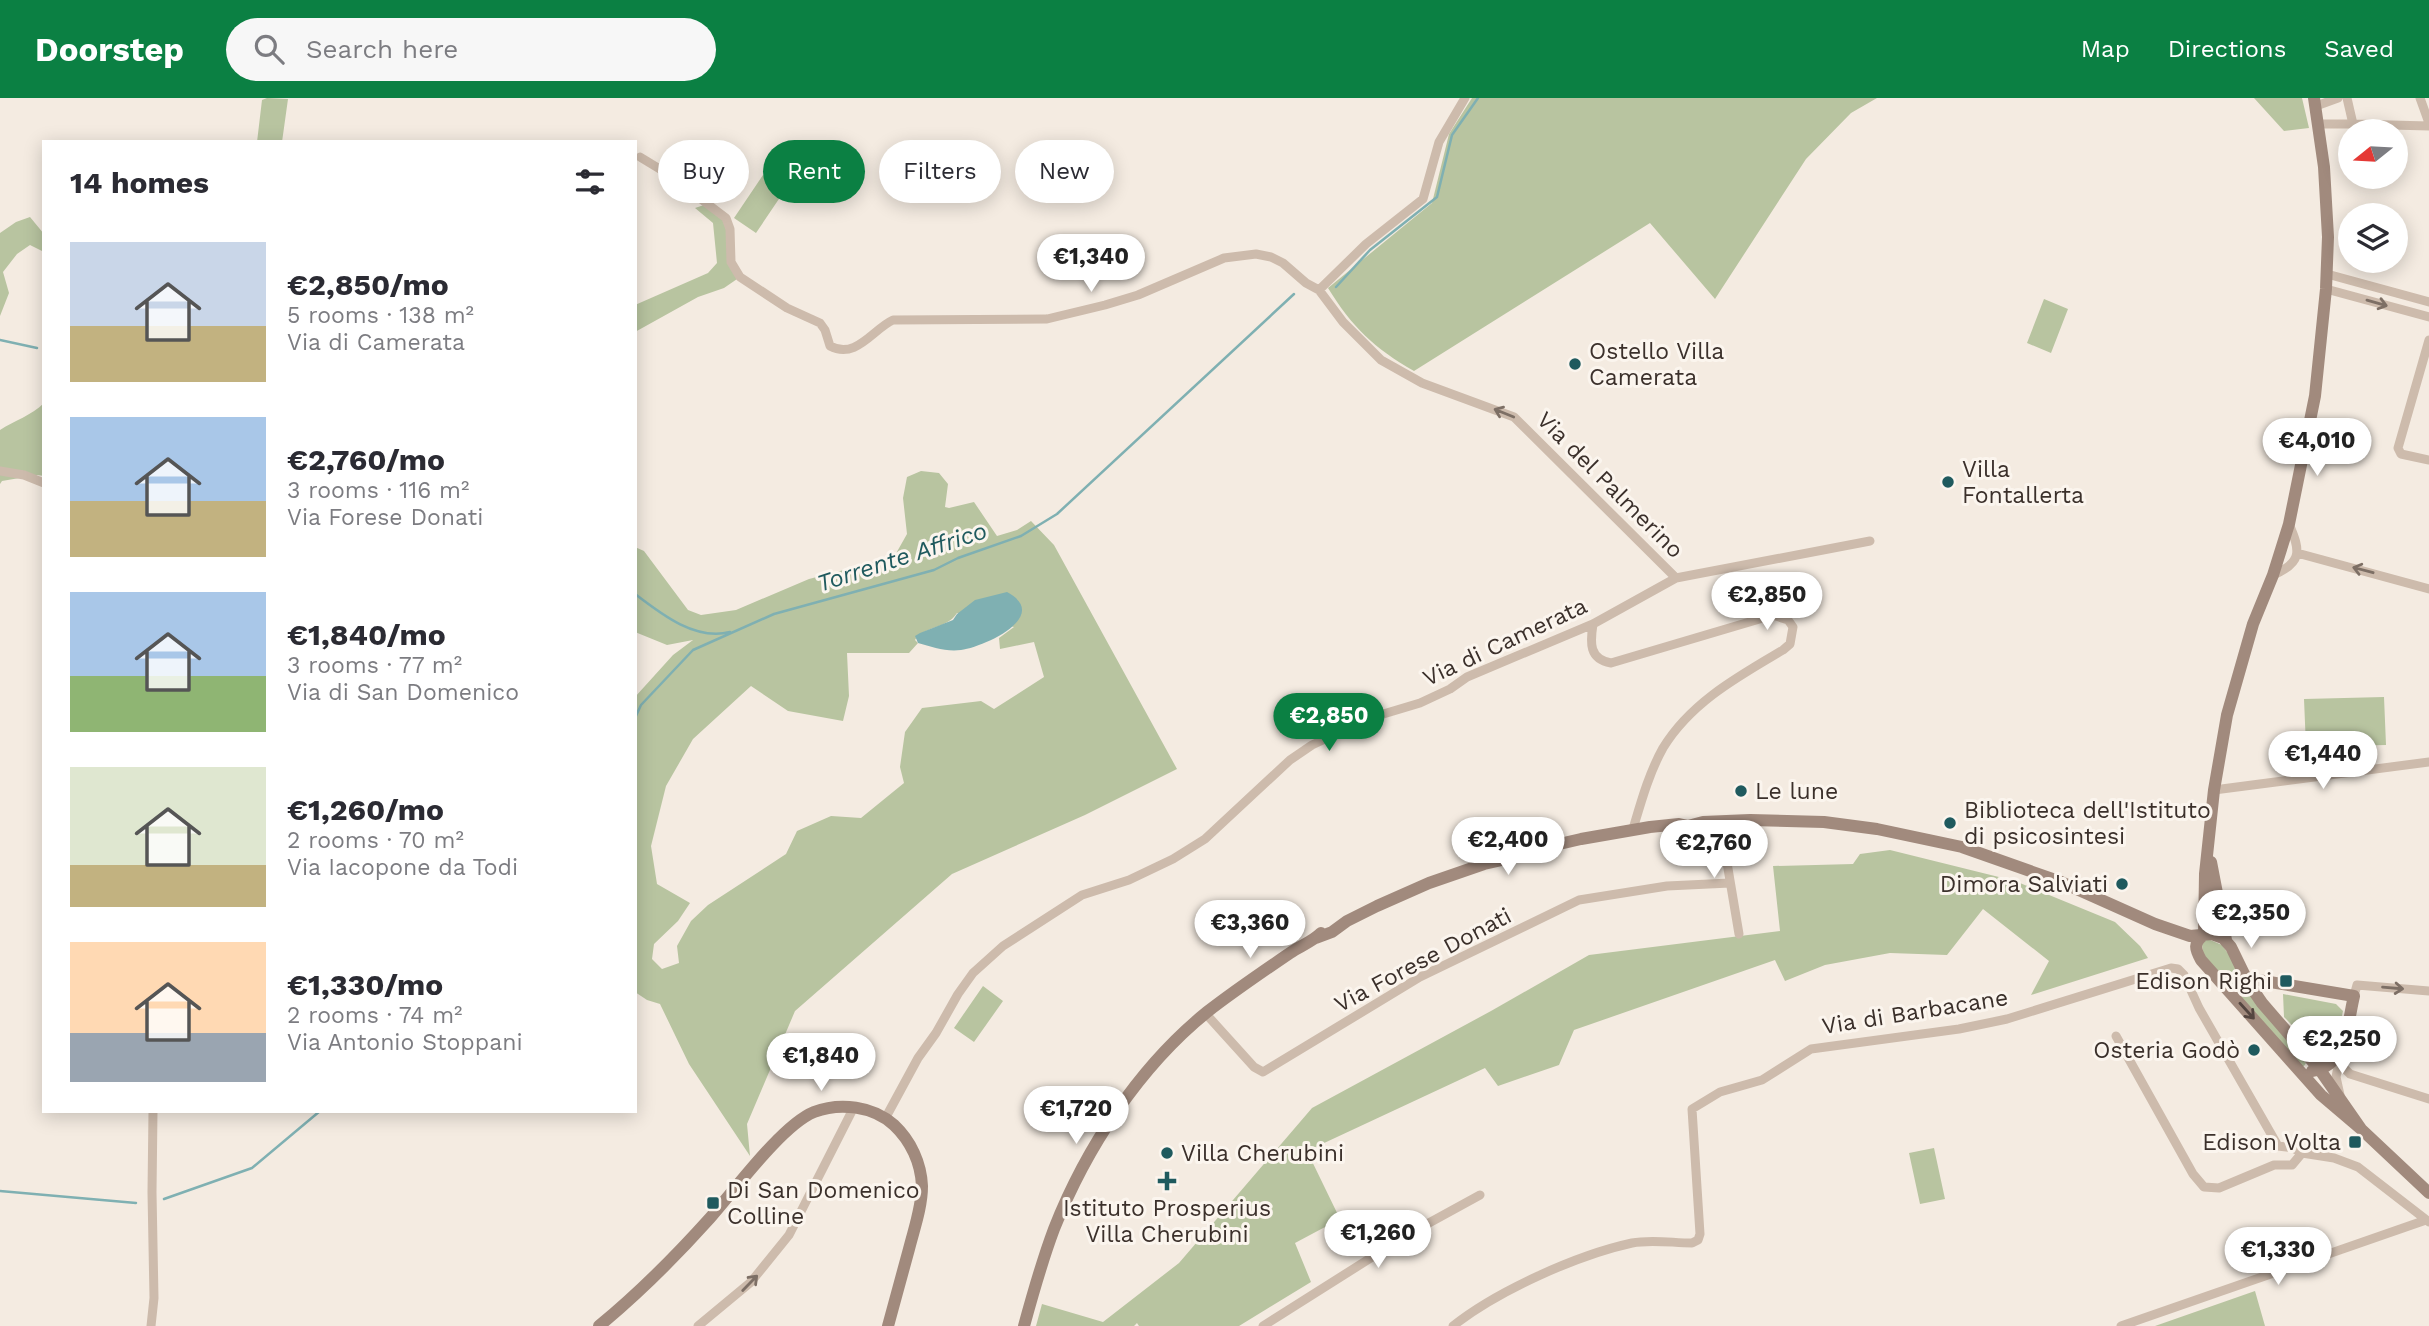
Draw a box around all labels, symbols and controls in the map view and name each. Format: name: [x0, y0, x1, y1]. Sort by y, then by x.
search box: [226, 18, 716, 81]
text: Doorstep: [35, 30, 184, 69]
icon: search: [250, 30, 288, 68]
text: Search here: [306, 34, 458, 64]
text: Map: [2081, 35, 2130, 63]
text: Directions: [2168, 35, 2286, 63]
text: Saved: [2324, 35, 2394, 63]
north arrow: [2338, 119, 2408, 189]
map controls: [2338, 119, 2408, 273]
chip: Buy: [658, 140, 749, 203]
chip: Rent: [763, 140, 865, 203]
chip: Filters: [879, 140, 1001, 203]
chip: New: [1015, 140, 1114, 203]
icon: filters: [571, 163, 609, 201]
text: 14 homes: [70, 165, 209, 200]
button: layers: [2338, 203, 2408, 273]
pin: €1,340: [1034, 234, 1148, 294]
text: €1,340: [1053, 243, 1129, 270]
text: €2,850/mo: [287, 267, 449, 302]
icon: home: [126, 270, 210, 354]
one-way arrow: [2366, 297, 2388, 310]
text: 5 rooms · 138 m²: [287, 302, 474, 329]
text: Via di Camerata: [287, 329, 465, 356]
place label: Ostello Villa Camerata: [1589, 338, 1724, 391]
marker: Ostello Villa Camerata: [1567, 356, 1583, 372]
one-way arrow: [1493, 406, 1515, 419]
street label: Via del Palmerino: [1531, 406, 1689, 564]
pin: €4,010: [2260, 418, 2374, 478]
text: €4,010: [2279, 427, 2355, 454]
text: €2,760/mo: [287, 442, 445, 477]
icon: home: [126, 445, 210, 529]
place label: Villa Fontallerta: [1962, 456, 2084, 509]
marker: Villa Fontallerta: [1940, 474, 1956, 490]
text: 3 rooms · 116 m²: [287, 477, 469, 504]
text: Via Forese Donati: [287, 504, 483, 531]
water label: Torrente Affrico: [813, 516, 991, 598]
one-way arrow: [2352, 563, 2375, 576]
pin: €2,850: [1710, 573, 1824, 632]
text: €2,850: [1727, 581, 1807, 608]
street label: Via di Camerata: [1419, 592, 1591, 692]
text: €1,840/mo: [287, 617, 446, 652]
icon: home: [126, 620, 210, 704]
text: 3 rooms · 77 m²: [287, 652, 462, 679]
text: Via di San Domenico: [287, 679, 519, 706]
pin: €2,850: [1272, 694, 1386, 753]
text: €2,850: [1289, 702, 1369, 729]
pin: €1,440: [2266, 732, 2380, 791]
text: €1,440: [2284, 740, 2362, 767]
place label: Le lune: [1755, 778, 1838, 805]
marker: Le lune: [1733, 783, 1749, 799]
text: €1,260/mo: [287, 792, 444, 827]
icon: home: [126, 795, 210, 879]
place label: Biblioteca dell'Istituto di psicosintesi: [1964, 797, 2211, 850]
marker: Biblioteca dell'Istituto di psicosintesi: [1942, 815, 1958, 831]
pin: €2,400: [1451, 818, 1565, 877]
pin: €2,760: [1657, 820, 1771, 880]
text: €2,400: [1468, 826, 1548, 853]
text: 2 rooms · 70 m²: [287, 827, 464, 854]
text: €2,760: [1676, 829, 1752, 856]
text: Via Iacopone da Todi: [287, 854, 518, 881]
place label: Dimora Salviati: [1940, 871, 2108, 898]
marker: Dimora Salviati: [2114, 876, 2130, 892]
pin: €2,350: [2194, 890, 2308, 950]
text: €2,350: [2212, 899, 2290, 926]
pin: €3,360: [1193, 900, 1307, 960]
street label: Via Forese Donati: [1330, 902, 1516, 1018]
text: €3,360: [1210, 909, 1290, 936]
text: €1,330/mo: [287, 967, 443, 1002]
place label: Edison Righi: [2135, 968, 2272, 995]
icon: home: [126, 970, 210, 1054]
marker: Edison Righi: [2278, 973, 2294, 989]
one-way arrow: [2381, 982, 2404, 995]
street label: Via di Barbacane: [1820, 984, 2010, 1040]
text: 2 rooms · 74 m²: [287, 1002, 462, 1029]
one-way arrow: [2238, 1002, 2255, 1019]
pin: €2,250: [2285, 1016, 2399, 1076]
text: €2,250: [2303, 1025, 2381, 1052]
text: Via Antonio Stoppani: [287, 1029, 523, 1056]
pin: €1,840: [764, 1034, 878, 1093]
place label: Osteria Godò: [2093, 1037, 2240, 1064]
text: €1,840: [783, 1042, 859, 1069]
marker: Osteria Godò: [2246, 1042, 2262, 1058]
pin: €1,720: [1019, 1086, 1133, 1146]
text: €1,720: [1040, 1095, 1112, 1122]
place label: Edison Volta: [2202, 1129, 2341, 1156]
marker: Edison Volta: [2347, 1134, 2363, 1150]
place label: Villa Cherubini: [1181, 1140, 1344, 1167]
marker: Villa Cherubini: [1159, 1145, 1175, 1161]
marker: Istituto Prosperius Villa Cherubini: [1157, 1171, 1177, 1191]
place label: Di San Domenico Colline: [727, 1177, 920, 1230]
marker: Di San Domenico Colline: [705, 1195, 721, 1211]
place label: Istituto Prosperius Villa Cherubini: [1063, 1195, 1271, 1248]
pin: €1,260: [1321, 1210, 1435, 1270]
text: €1,260: [1340, 1219, 1416, 1246]
pin: €1,330: [2221, 1228, 2335, 1287]
text: €1,330: [2241, 1236, 2315, 1263]
one-way arrow: [742, 1275, 759, 1292]

